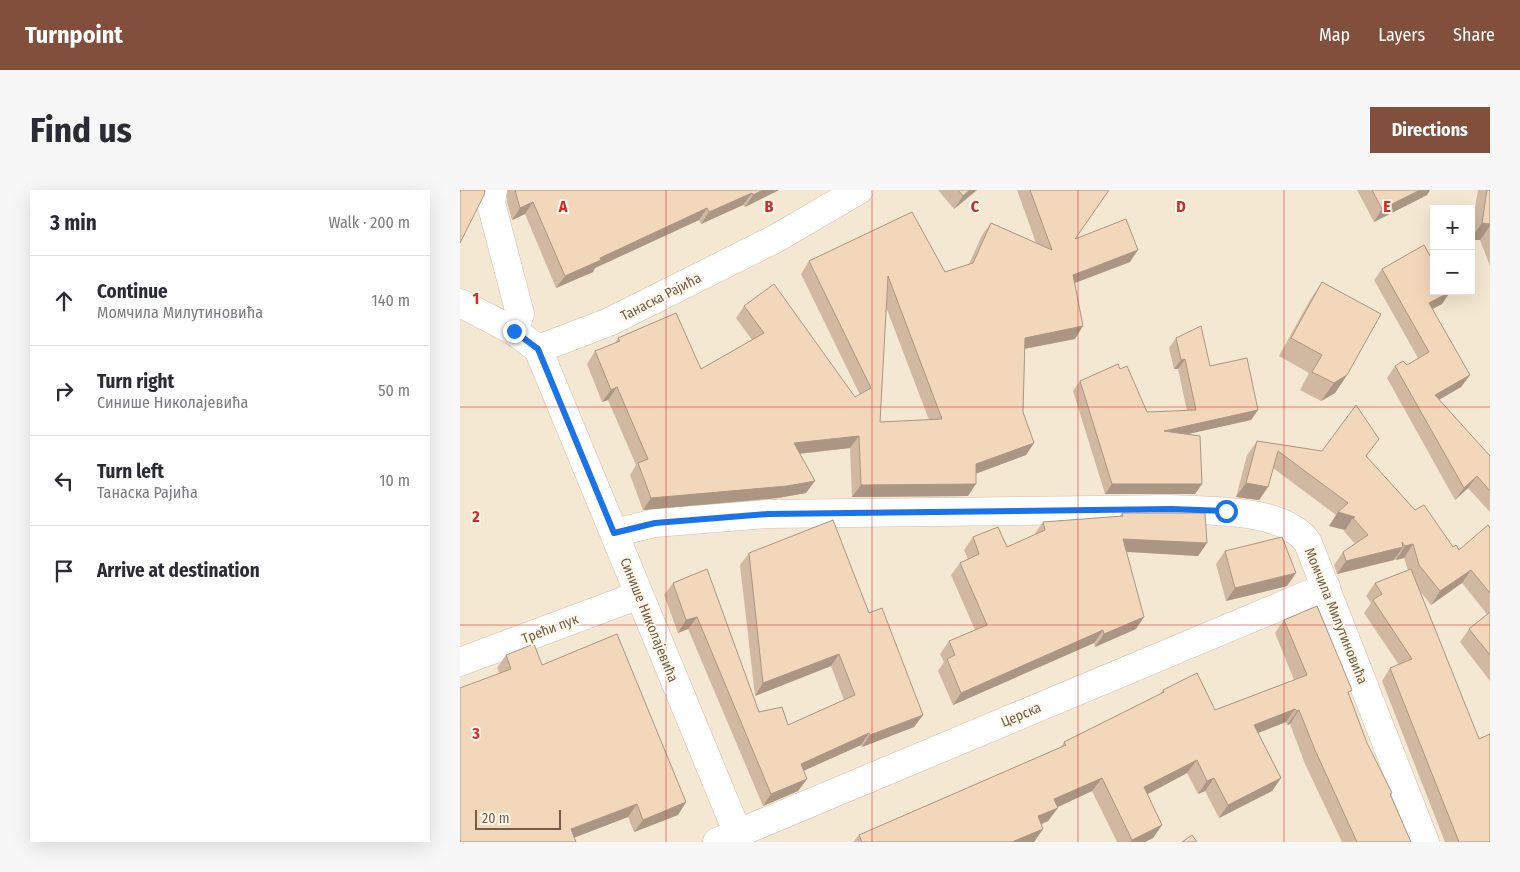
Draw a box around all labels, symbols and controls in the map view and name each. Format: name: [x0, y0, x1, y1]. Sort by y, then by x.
text: Turnpoint: [25, 21, 123, 49]
text: Map: [1319, 24, 1350, 46]
text: Layers: [1378, 24, 1425, 46]
text: Share: [1453, 24, 1495, 46]
button: Directions: [1370, 107, 1490, 153]
text: Find us: [30, 109, 132, 151]
text: A: [558, 197, 568, 216]
text: B: [765, 197, 774, 216]
text: C: [971, 197, 980, 216]
text: D: [1176, 197, 1186, 216]
text: E: [1383, 197, 1391, 216]
map controls: [1430, 205, 1475, 295]
button: +: [1430, 205, 1475, 250]
text: 3 min: [50, 210, 97, 236]
text: Walk · 200 m: [328, 213, 410, 232]
button: −: [1430, 250, 1475, 295]
street label: Танаска Рајића: [618, 269, 704, 325]
text: Continue: [97, 280, 168, 303]
icon: ahead: [50, 287, 78, 315]
text: 1: [473, 289, 479, 308]
text: 140 m: [372, 291, 410, 310]
text: Момчила Милутиновића: [97, 303, 263, 322]
route end: [503, 320, 526, 343]
text: Turn right: [97, 370, 174, 393]
icon: right: [50, 377, 78, 405]
text: 50 m: [378, 381, 410, 400]
text: Синише Николајевића: [97, 393, 248, 412]
text: Turn left: [97, 460, 164, 483]
icon: left: [50, 467, 78, 495]
text: 10 m: [379, 471, 410, 490]
text: Танаска Рајића: [97, 483, 198, 502]
route start: [1215, 500, 1238, 523]
text: 2: [471, 507, 480, 526]
street label: Момчила Милутиновића: [1301, 545, 1371, 687]
street label: Синише Николајевића: [616, 555, 682, 685]
icon: arrive: [50, 557, 78, 585]
text: Arrive at destination: [97, 559, 260, 582]
street label: Трећи пук: [519, 610, 581, 648]
street label: Церска: [998, 699, 1044, 731]
text: 3: [471, 724, 480, 743]
scale bar: [475, 807, 561, 830]
text: 20 m: [482, 810, 510, 827]

